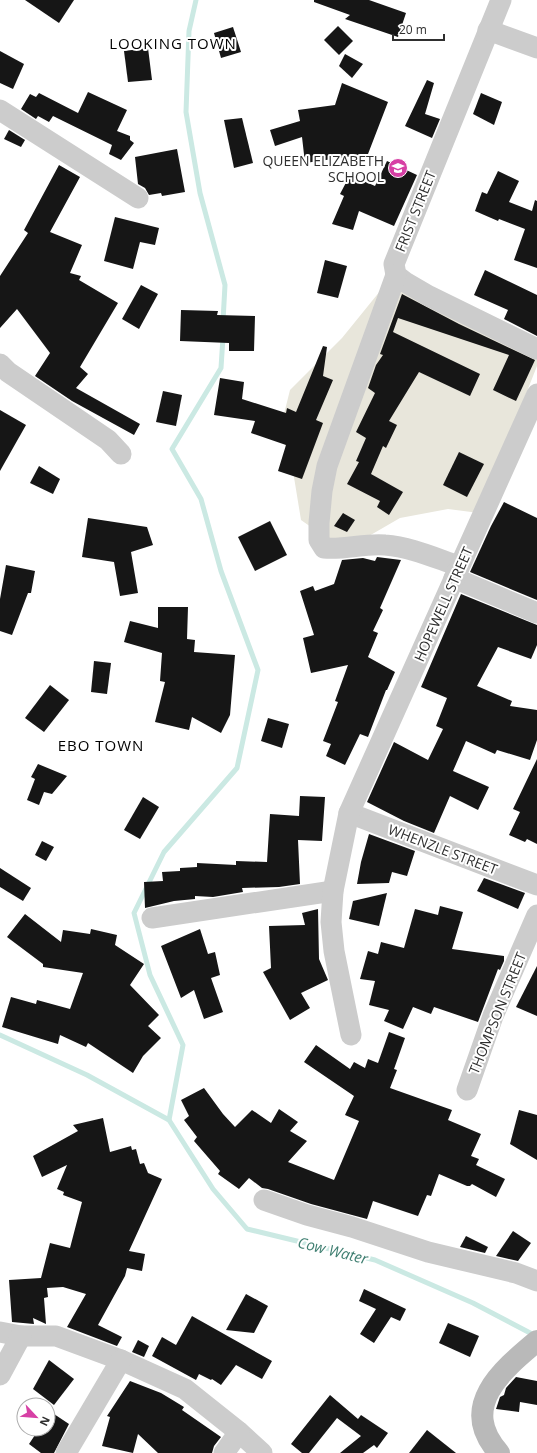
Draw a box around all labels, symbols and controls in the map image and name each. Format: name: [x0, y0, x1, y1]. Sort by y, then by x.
scale bar: [393, 16, 444, 42]
text: 20 m: [399, 21, 427, 38]
district label: LOOKING TOWN: [109, 33, 237, 53]
place label: QUEEN ELIZABETH SCHOOL: [262, 151, 384, 186]
school or university icon: QUEEN ELIZABETH SCHOOL: [387, 157, 409, 179]
street label: FRIST STREET: [390, 167, 440, 254]
street label: HOPEWELL STREET: [409, 543, 477, 664]
district label: EBO TOWN: [58, 735, 144, 755]
street label: WHENZLE STREET: [386, 819, 501, 879]
street label: THOMPSON STREET: [464, 949, 530, 1077]
water label: Cow Water: [296, 1232, 371, 1269]
north arrow: [16, 1397, 56, 1437]
text: N: [37, 1414, 54, 1429]

